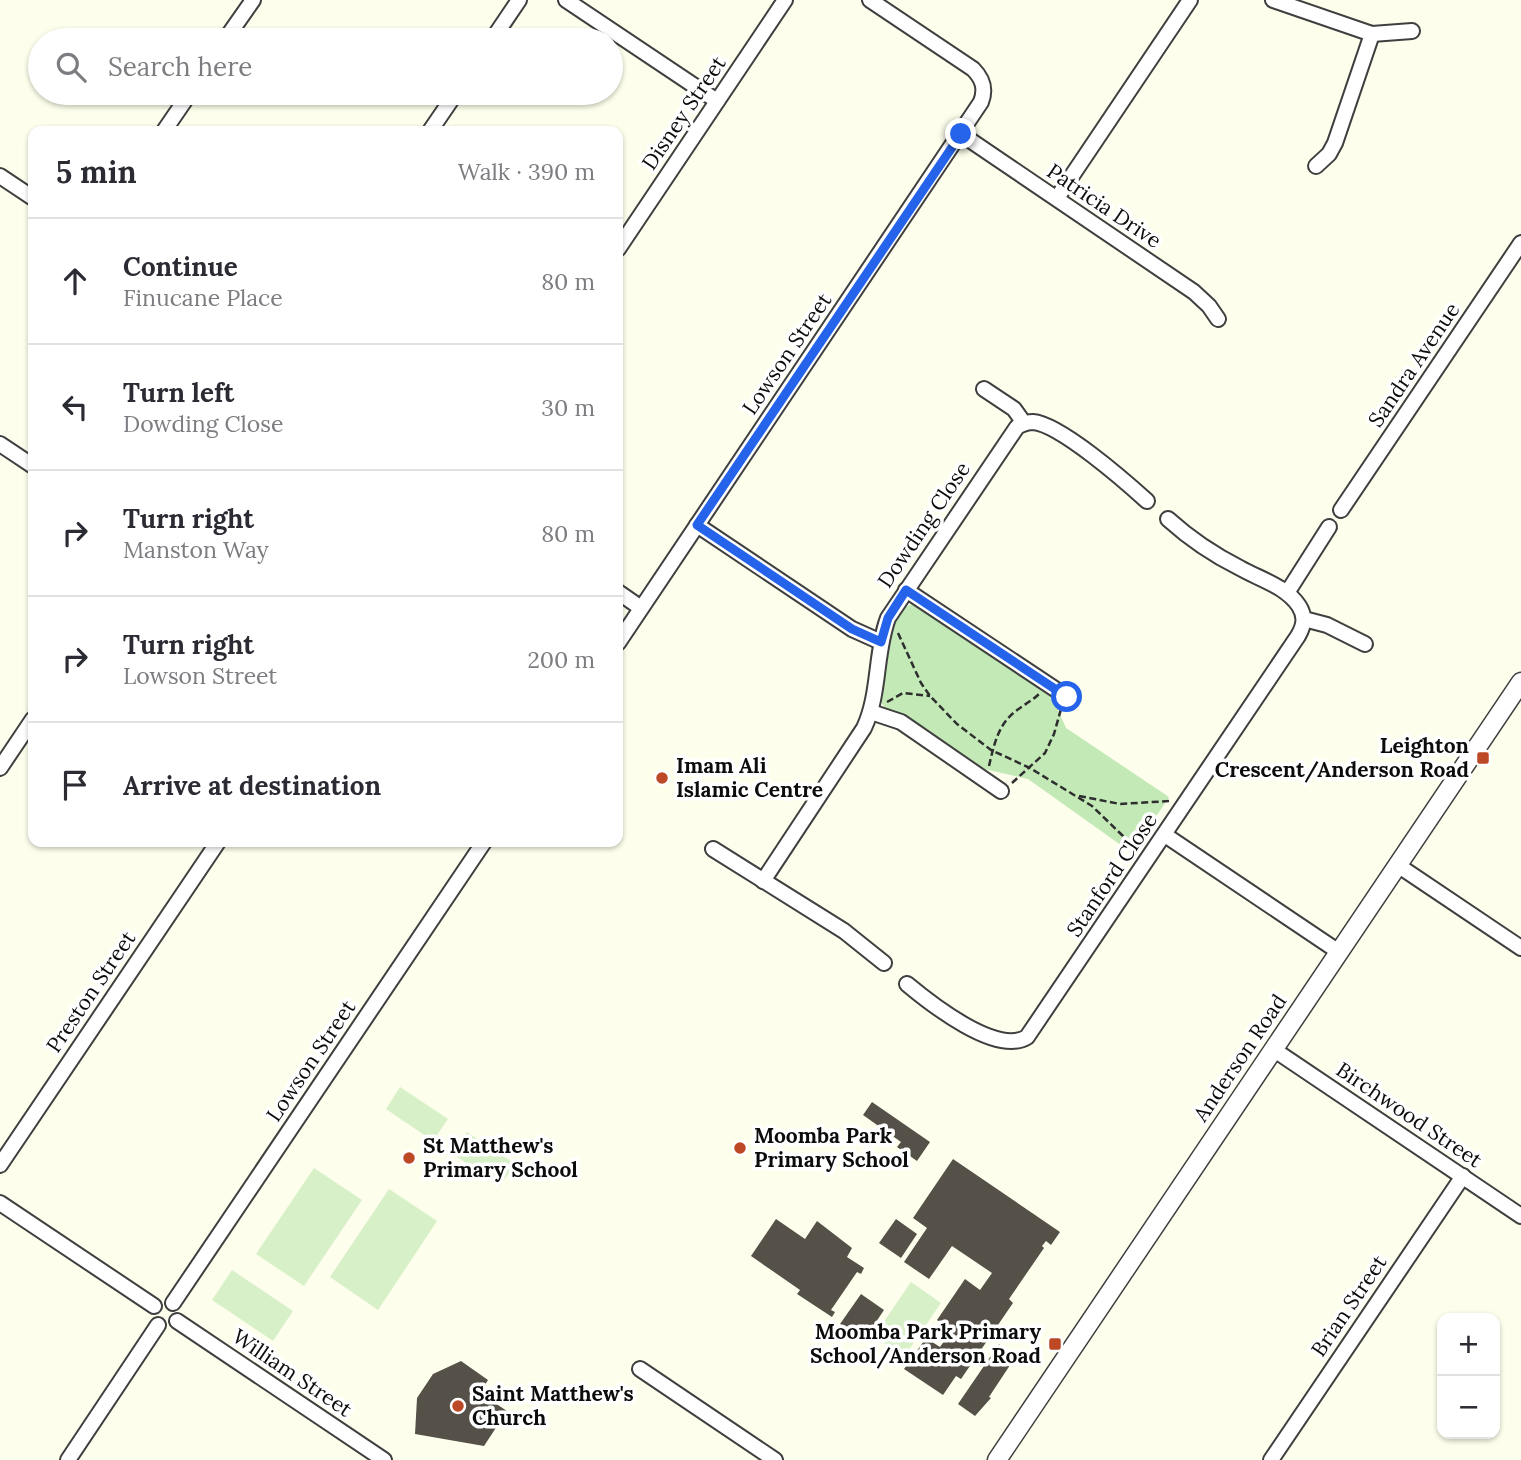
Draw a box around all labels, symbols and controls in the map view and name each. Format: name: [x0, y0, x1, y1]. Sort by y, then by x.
search box: [28, 28, 623, 105]
icon: search: [52, 48, 90, 86]
text: Search here: [108, 50, 252, 83]
street label: Disney Street: [636, 50, 732, 175]
route end: [945, 118, 976, 149]
text: 5 min: [56, 153, 137, 191]
text: Walk · 390 m: [458, 157, 595, 186]
street label: Patricia Drive: [1042, 157, 1167, 254]
text: Continue: [123, 250, 238, 283]
icon: ahead: [56, 262, 94, 300]
text: 80 m: [541, 267, 595, 296]
text: Finucane Place: [123, 283, 283, 312]
street label: Lowson Street: [736, 287, 838, 420]
street label: Sandra Avenue: [1362, 297, 1465, 432]
text: Turn left: [123, 376, 234, 409]
icon: left: [56, 388, 94, 426]
text: 30 m: [541, 393, 595, 422]
text: Dowding Close: [123, 409, 283, 438]
street label: Dowding Close: [871, 456, 976, 593]
text: Turn right: [123, 502, 254, 535]
icon: right: [56, 514, 94, 552]
text: 80 m: [541, 519, 595, 548]
text: Manston Way: [123, 535, 269, 564]
text: Turn right: [123, 628, 254, 661]
icon: right: [56, 640, 94, 678]
text: 200 m: [527, 645, 595, 674]
text: Lowson Street: [123, 661, 277, 690]
route start: [1051, 681, 1082, 712]
place label: Leighton Crescent/Anderson Road: [1215, 732, 1469, 783]
marker: Leighton Crescent/Anderson Road: [1475, 750, 1491, 766]
place label: Imam Ali Islamic Centre: [676, 752, 823, 803]
icon: arrive: [56, 766, 94, 804]
text: Arrive at destination: [123, 769, 381, 802]
marker: Imam Ali Islamic Centre: [654, 770, 670, 786]
street label: Stanford Close: [1060, 808, 1163, 942]
street label: Preston Street: [40, 925, 142, 1058]
street label: Anderson Road: [1186, 989, 1292, 1127]
street label: Lowson Street: [260, 994, 362, 1127]
street label: Birchwood Street: [1331, 1056, 1488, 1174]
place label: Moomba Park Primary School: [754, 1122, 909, 1173]
place label: St Matthew's Primary School: [423, 1132, 578, 1183]
marker: Moomba Park Primary School: [732, 1140, 748, 1156]
marker: St Matthew's Primary School: [401, 1150, 417, 1166]
street label: Brian Street: [1305, 1249, 1393, 1362]
map controls: [1437, 1313, 1500, 1439]
button: +: [1437, 1313, 1500, 1376]
place label: Moomba Park Primary School/Anderson Road: [810, 1318, 1041, 1369]
street label: William Street: [227, 1323, 358, 1423]
marker: Moomba Park Primary School/Anderson Road: [1047, 1336, 1063, 1352]
button: −: [1437, 1376, 1500, 1439]
place label: Saint Matthew's Church: [472, 1380, 634, 1431]
marker: Saint Matthew's Church: [450, 1398, 466, 1414]

